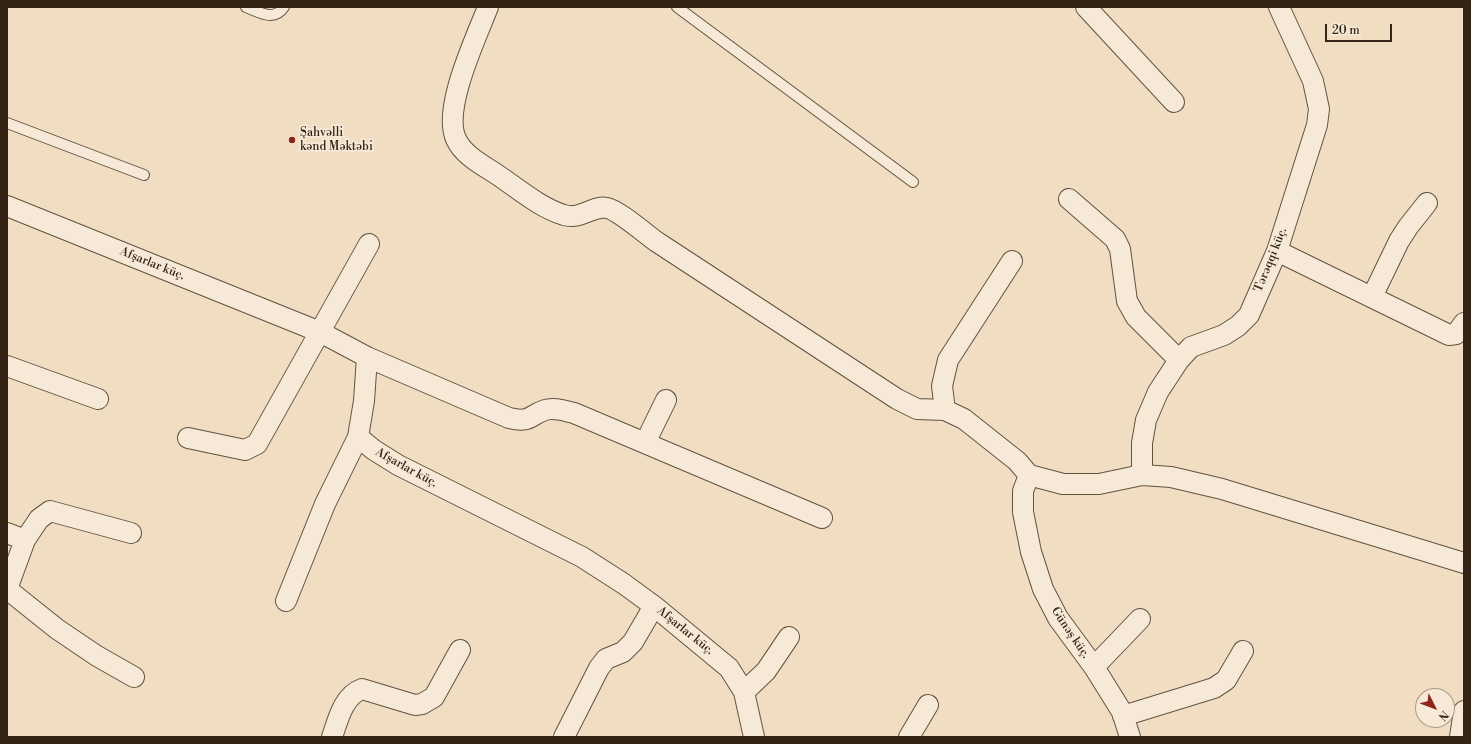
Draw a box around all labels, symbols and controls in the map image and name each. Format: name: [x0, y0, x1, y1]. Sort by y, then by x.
scale bar: [1327, 16, 1394, 42]
text: 20 m: [1332, 23, 1360, 38]
place label: Şahvəlli kənd Məktəbi: [300, 126, 373, 154]
marker: Şahvəlli kənd Məktəbi: [287, 135, 297, 145]
street label: Tərəqqi küç.: [1252, 226, 1290, 294]
street label: Afşarlar küç.: [118, 244, 186, 284]
street label: Afşarlar küç.: [373, 445, 439, 491]
street label: Afşarlar küç.: [654, 604, 716, 658]
street label: Günəş küç.: [1048, 605, 1092, 661]
north arrow: [1415, 688, 1455, 728]
text: N: [1435, 707, 1451, 723]

